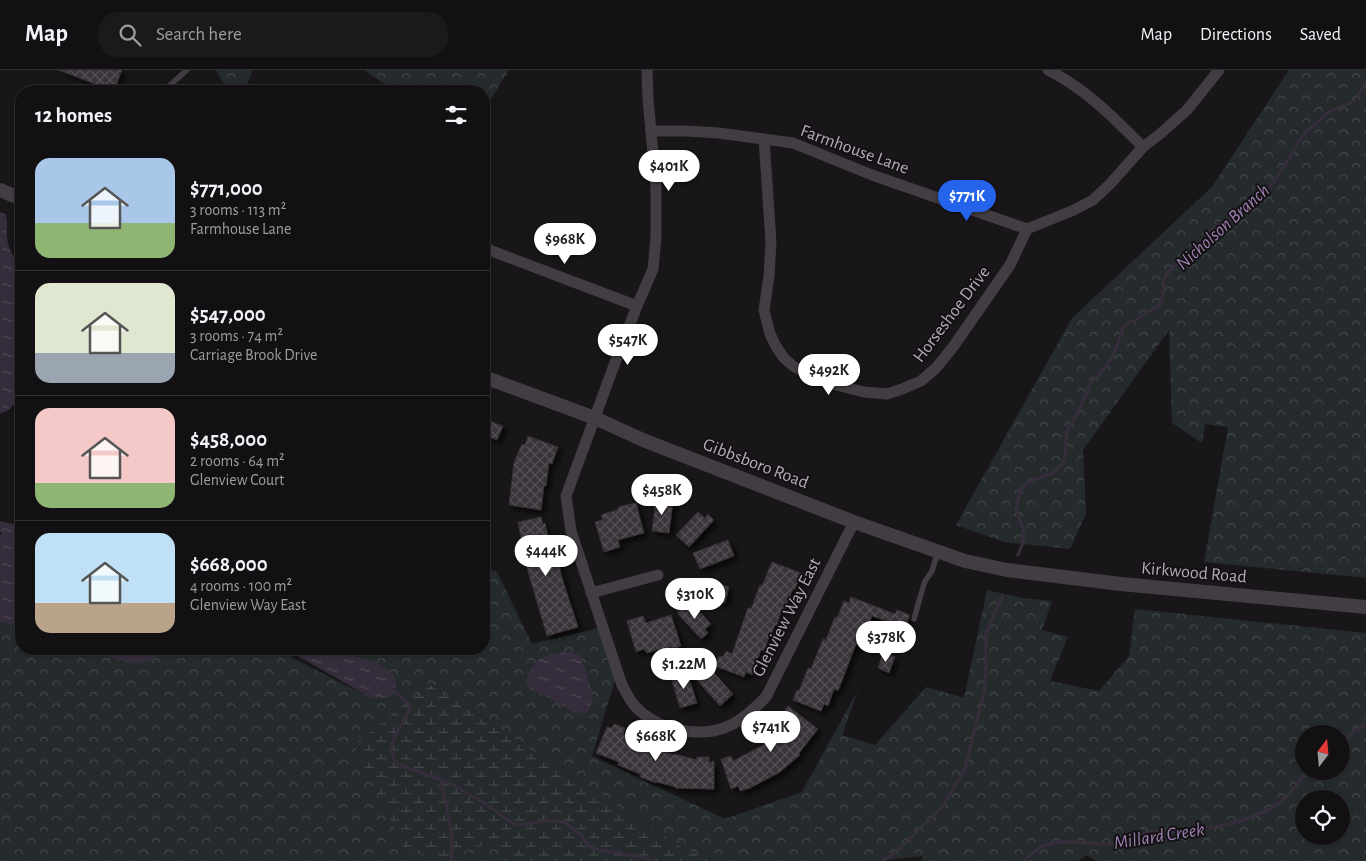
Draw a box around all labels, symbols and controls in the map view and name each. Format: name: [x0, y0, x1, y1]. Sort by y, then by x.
search box: [98, 12, 448, 57]
icon: search: [116, 21, 144, 49]
text: Map: [25, 22, 68, 46]
text: Search here: [156, 25, 242, 44]
text: Map: [1141, 26, 1172, 44]
text: Directions: [1200, 26, 1272, 44]
text: Saved: [1300, 26, 1341, 44]
icon: filters: [442, 101, 470, 129]
text: 12 homes: [35, 105, 112, 126]
street label: Farmhouse Lane: [798, 122, 911, 178]
pin: $401K: [634, 150, 704, 192]
text: $401K: [650, 158, 688, 174]
icon: home: [75, 178, 135, 238]
text: $771,000: [190, 178, 263, 199]
pin: $771K: [932, 180, 1002, 222]
water label: Nicholson Branch: [1173, 181, 1273, 274]
text: $771K: [949, 188, 985, 204]
text: 3 rooms · 113 m²: [190, 202, 286, 218]
text: Farmhouse Lane: [190, 221, 291, 237]
pin: $968K: [530, 222, 600, 265]
text: $968K: [545, 231, 585, 247]
street label: Horseshoe Drive: [910, 263, 994, 366]
icon: home: [75, 303, 135, 363]
text: $547,000: [190, 304, 266, 325]
pin: $547K: [593, 324, 663, 366]
text: 3 rooms · 74 m²: [190, 328, 283, 344]
text: $547K: [609, 332, 647, 348]
text: Carriage Brook Drive: [190, 347, 317, 363]
pin: $492K: [794, 354, 864, 396]
text: $492K: [809, 362, 849, 378]
icon: home: [75, 428, 135, 488]
text: $458,000: [190, 429, 267, 450]
street label: Gibbsboro Road: [700, 436, 811, 492]
text: 2 rooms · 64 m²: [190, 453, 285, 469]
text: Glenview Court: [190, 472, 284, 488]
pin: $458K: [627, 474, 697, 516]
text: $458K: [642, 482, 682, 498]
pin: $444K: [511, 534, 581, 577]
text: $444K: [526, 543, 566, 559]
icon: home: [75, 553, 135, 613]
text: $668,000: [190, 554, 268, 575]
street label: Glenview Way East: [749, 555, 825, 680]
street label: Kirkwood Road: [1140, 559, 1247, 587]
text: 4 rooms · 100 m²: [190, 578, 292, 594]
pin: $310K: [660, 578, 730, 620]
text: $310K: [676, 586, 714, 602]
text: Glenview Way East: [190, 597, 306, 613]
pin: $378K: [851, 620, 921, 663]
text: $378K: [867, 629, 905, 645]
pin: $1.22M: [643, 648, 725, 690]
text: $1.22M: [662, 656, 706, 672]
pin: $741K: [736, 710, 806, 753]
text: $741K: [752, 719, 790, 735]
pin: $668K: [621, 720, 691, 762]
north arrow: [1295, 725, 1350, 780]
map controls: [1295, 725, 1350, 845]
text: $668K: [636, 728, 676, 744]
button: locate: [1295, 790, 1350, 845]
water label: Millard Creek: [1112, 820, 1206, 853]

